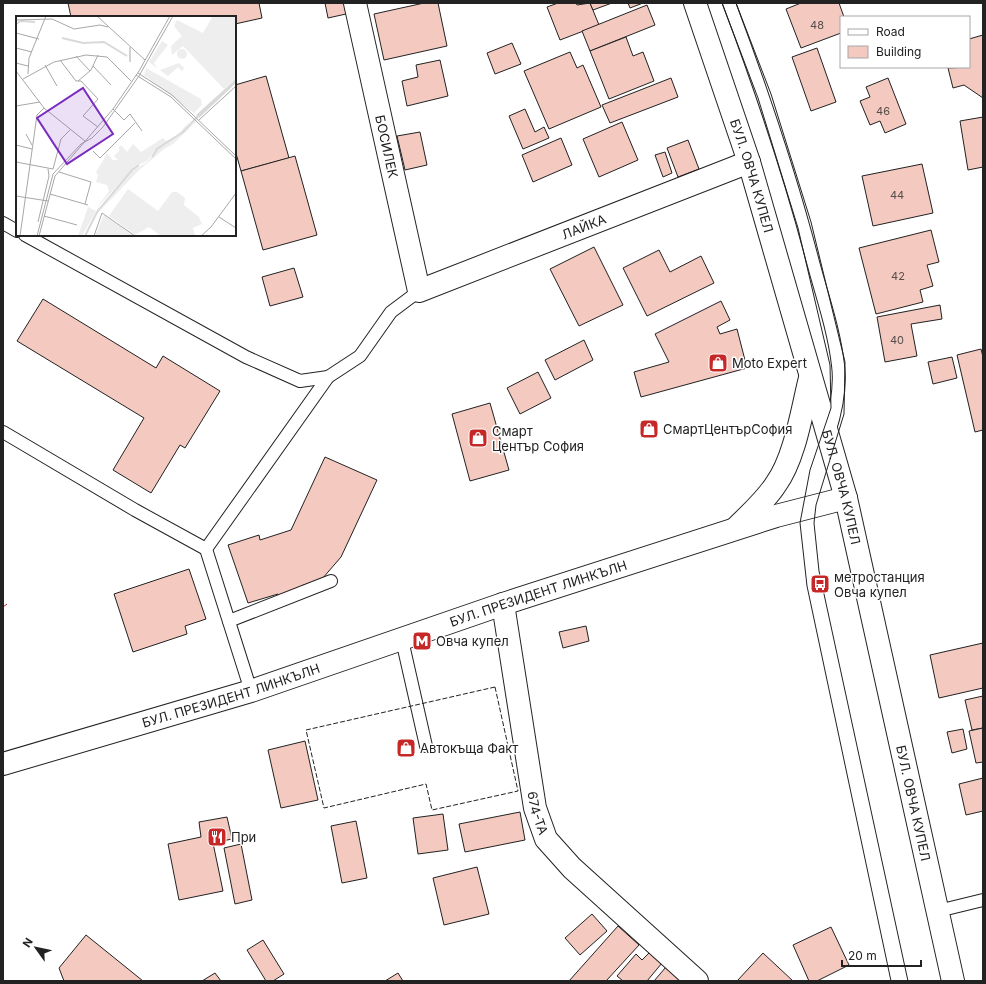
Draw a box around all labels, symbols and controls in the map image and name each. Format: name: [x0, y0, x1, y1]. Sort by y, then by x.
inset map: [16, 16, 236, 236]
legend: [840, 16, 970, 68]
house number: 48: [810, 18, 824, 32]
text: Road: [876, 24, 905, 39]
text: Building: [876, 44, 921, 59]
house number: 46: [876, 104, 890, 118]
street label: БОСИЛЕК: [372, 114, 402, 180]
street label: БУЛ. ОВЧА КУПЕЛ: [727, 117, 777, 234]
house number: 44: [890, 188, 904, 202]
street label: ЛАЙКА: [559, 211, 608, 242]
house number: 42: [891, 269, 905, 283]
house number: 40: [890, 333, 904, 347]
shop icon: Moto Expert: [707, 352, 729, 374]
place label: Moto Expert: [732, 355, 807, 371]
shop icon: СмартЦентърСофия: [638, 418, 660, 440]
place label: СмартЦентърСофия: [663, 421, 792, 437]
place label: Смарт Център София: [492, 423, 584, 454]
shop icon: Смарт Център София: [467, 427, 489, 449]
street label: БУЛ. ОВЧА КУПЕЛ: [819, 428, 864, 546]
street label: БУЛ. ПРЕЗИДЕНТ ЛИНКЪЛН: [448, 557, 629, 630]
place label: метростанция Овча купел: [834, 569, 925, 600]
bus stop icon: метростанция Овча купел: [809, 573, 831, 595]
metro station icon: Овча купел: [411, 630, 433, 652]
place label: Овча купел: [436, 633, 509, 649]
street label: БУЛ. ПРЕЗИДЕНТ ЛИНКЪЛН: [140, 660, 322, 731]
shop icon: Автокъща Факт: [395, 737, 417, 759]
place label: Автокъща Факт: [420, 740, 518, 756]
street label: БУЛ. ОВЧА КУПЕЛ: [893, 744, 934, 862]
street label: 674-ТА: [525, 790, 552, 837]
restaurant icon: При: [206, 826, 228, 848]
place label: При: [231, 829, 256, 845]
north arrow: [16, 928, 56, 968]
text: N: [19, 935, 36, 950]
scale bar: [842, 942, 921, 968]
text: 20 m: [848, 948, 877, 963]

